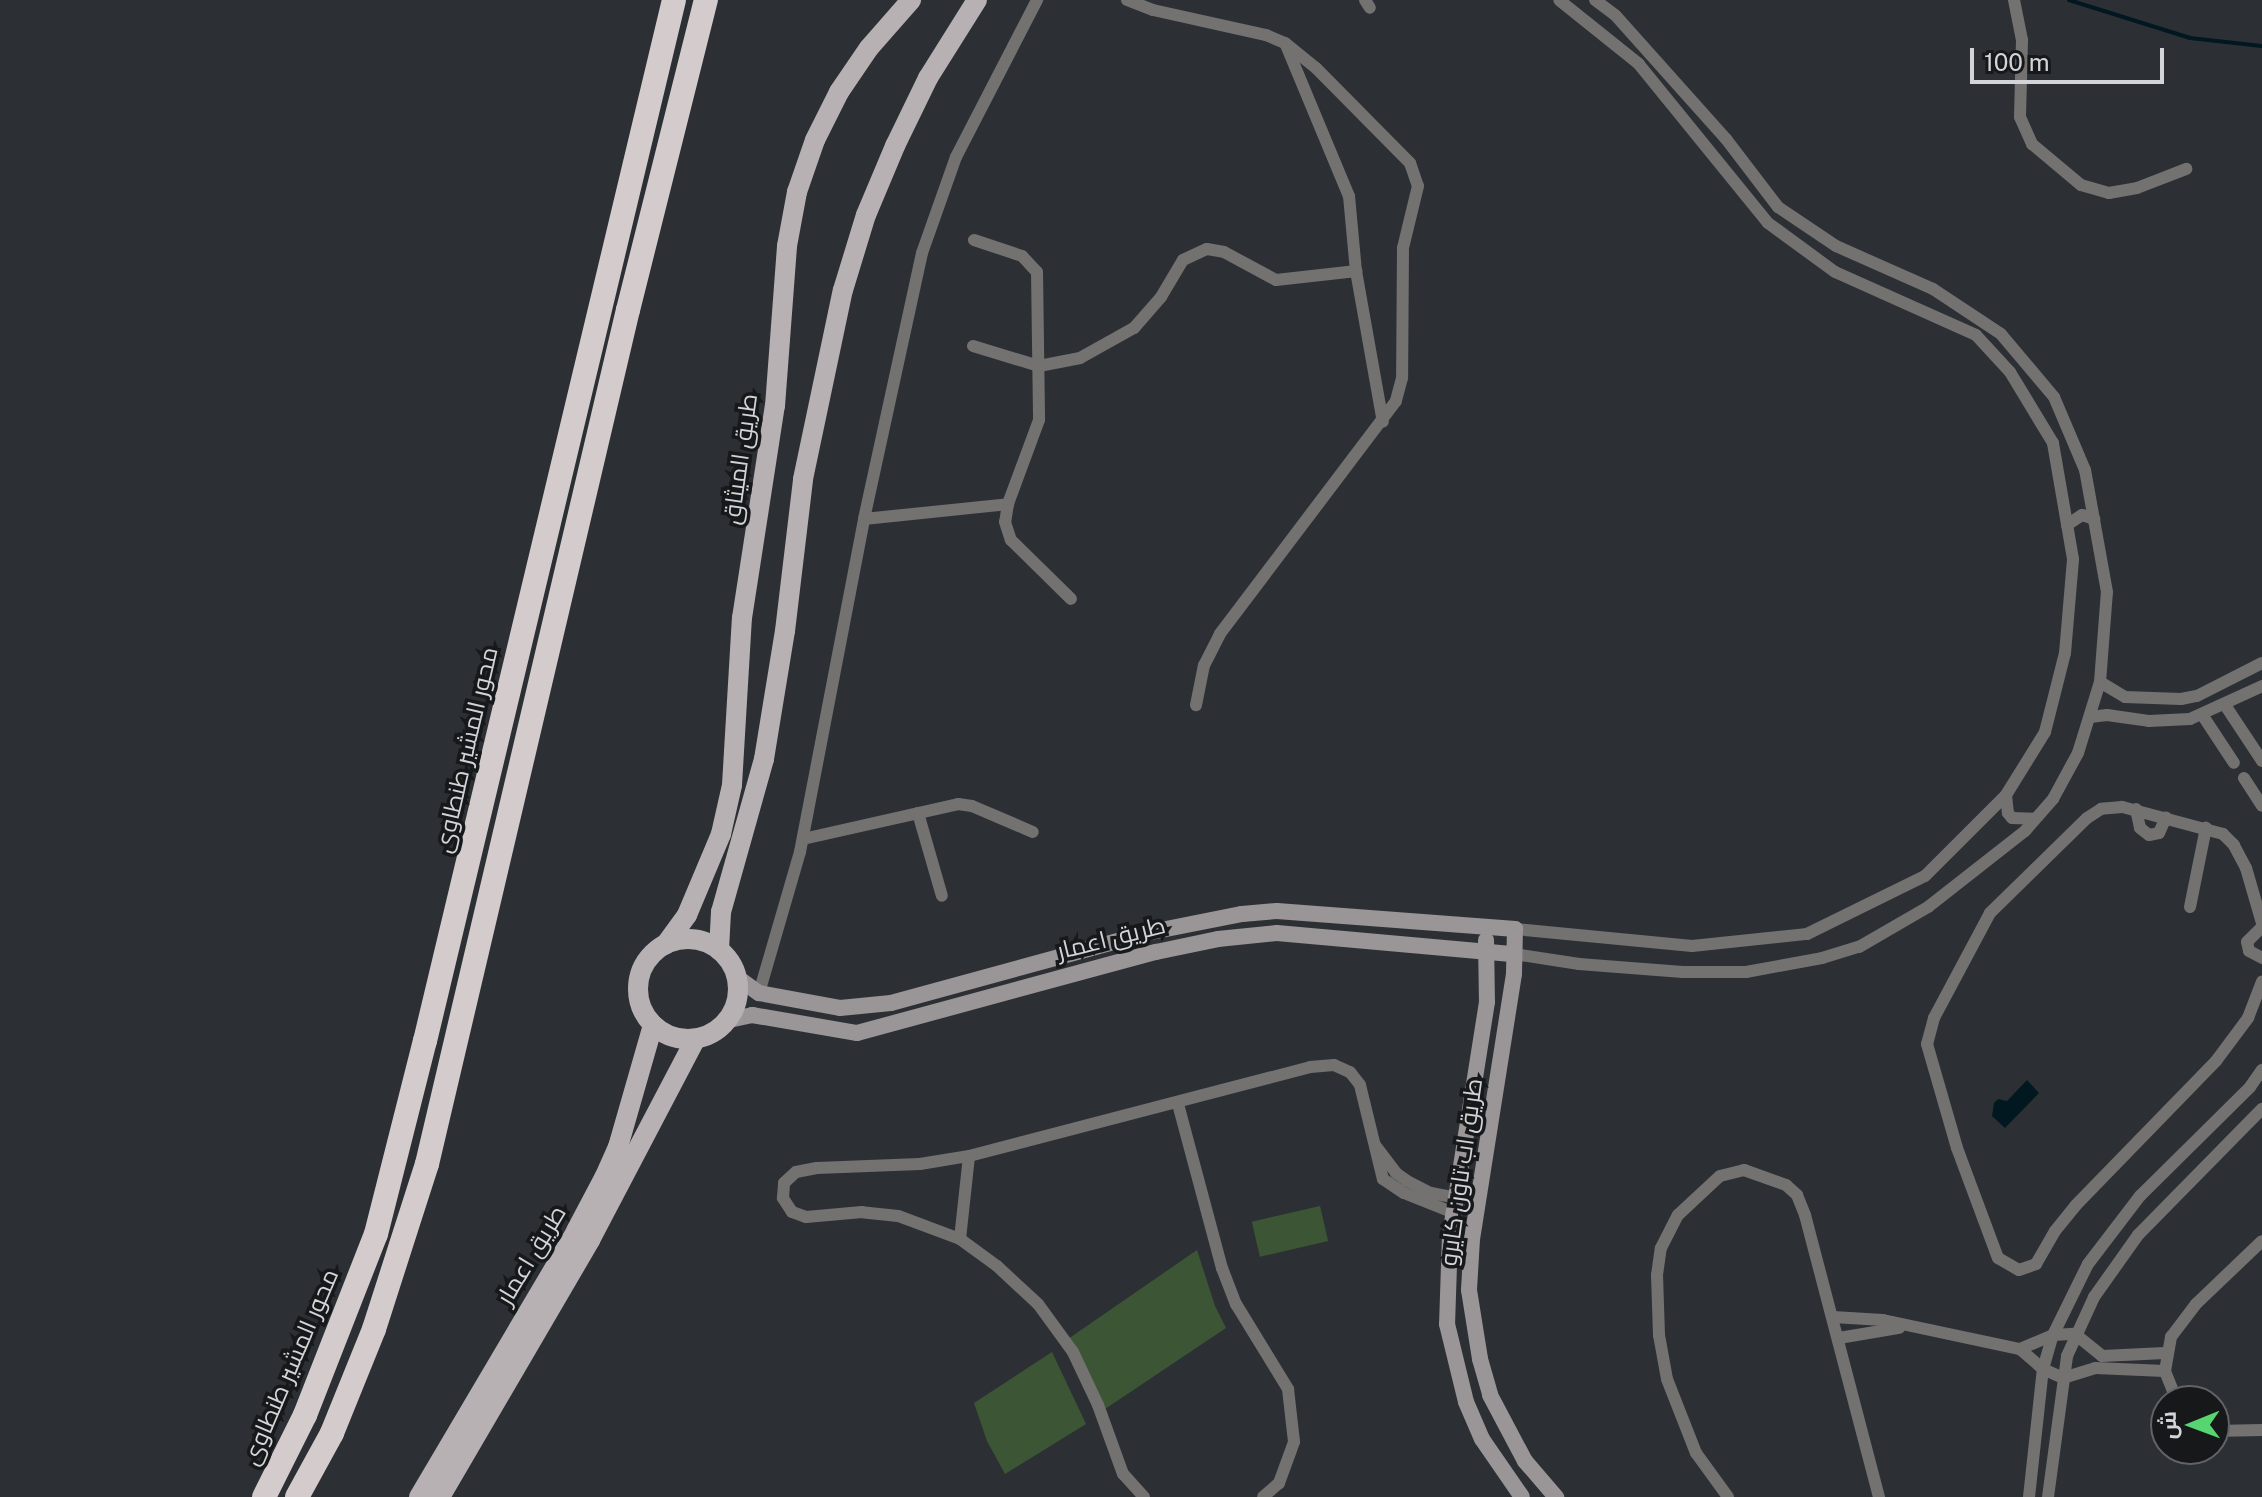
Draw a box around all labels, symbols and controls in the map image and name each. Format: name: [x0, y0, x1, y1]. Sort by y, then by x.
scale bar: [1974, 32, 2168, 82]
text: 100 m: [1984, 48, 2050, 76]
street label: طريق الميثاق: [717, 392, 763, 526]
street label: محور المشير طنطاوى: [428, 644, 504, 856]
street label: طريق اعمار: [1054, 911, 1168, 965]
street label: طريق اب تاون كايرو: [1434, 1076, 1488, 1268]
street label: طريق اعمار: [490, 1200, 572, 1310]
street label: محور المشير طنطاوى: [236, 1265, 344, 1469]
north arrow: [2150, 1385, 2230, 1465]
text: ش: [2155, 1411, 2181, 1440]

